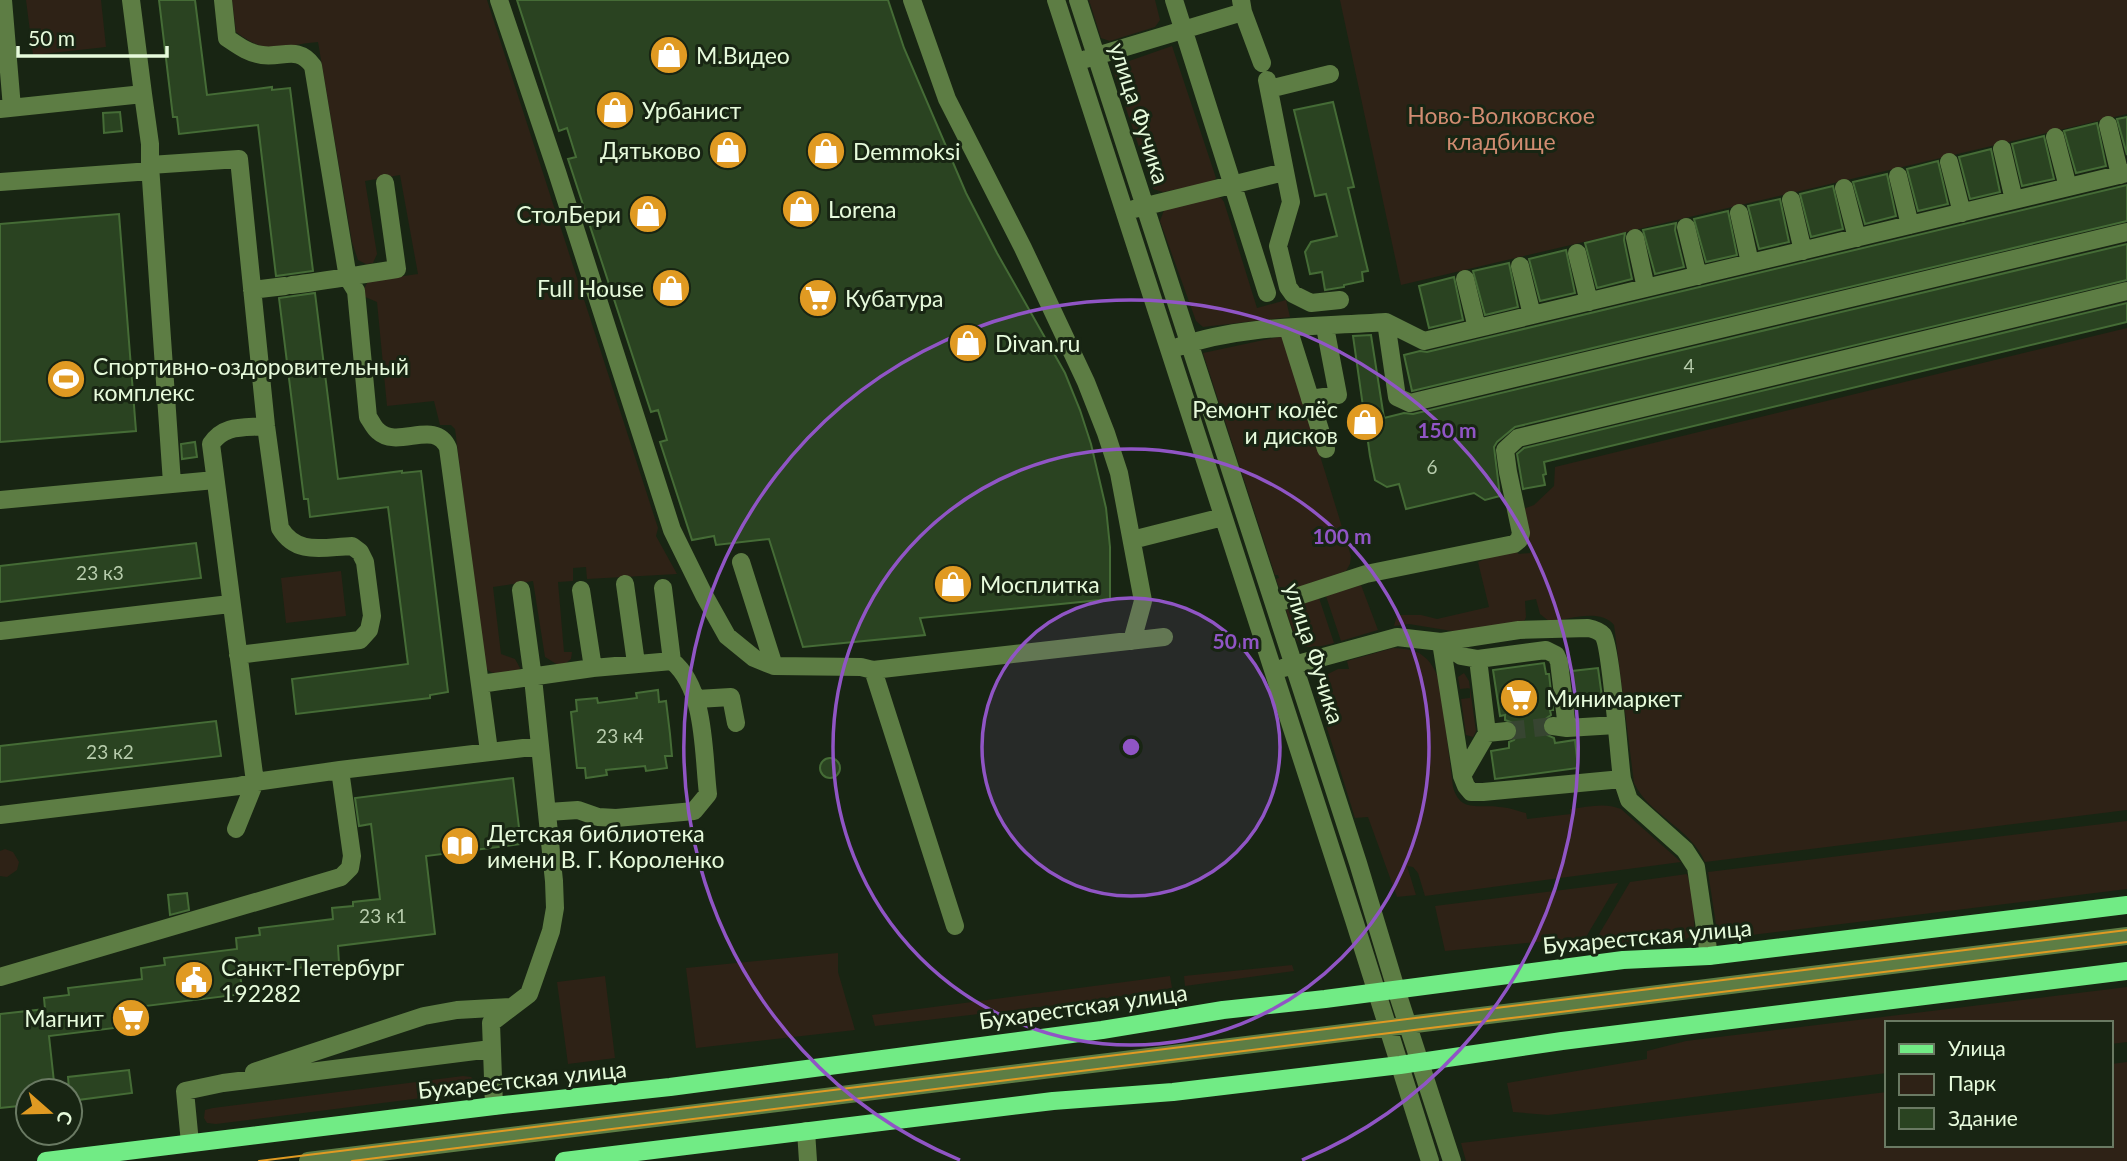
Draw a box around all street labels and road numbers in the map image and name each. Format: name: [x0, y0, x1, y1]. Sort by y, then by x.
street label: улица Фучика: [1104, 39, 1176, 187]
street label: улица Фучика: [1279, 579, 1351, 727]
street label: Бухарестская улица: [1541, 913, 1753, 959]
street label: Бухарестская улица: [977, 978, 1189, 1034]
street label: Бухарестская улица: [416, 1054, 628, 1104]

